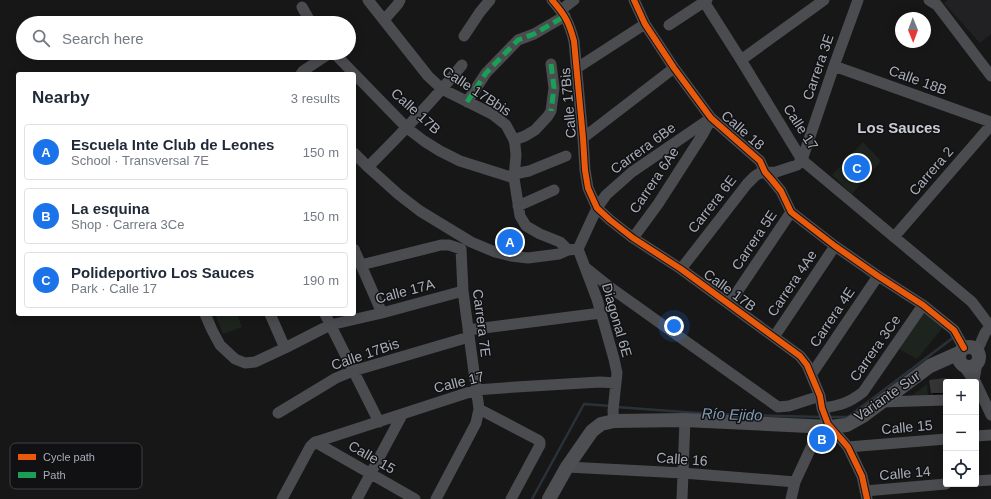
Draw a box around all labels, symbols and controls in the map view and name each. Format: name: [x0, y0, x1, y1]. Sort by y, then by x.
north arrow: [895, 12, 931, 48]
search box: [16, 16, 356, 60]
icon: search: [30, 27, 52, 49]
text: Search here: [62, 30, 144, 47]
street label: Carrera 3E: [799, 32, 837, 102]
street label: Calle 18B: [887, 62, 949, 98]
street label: Calle 17Bbis: [440, 63, 514, 119]
street label: Calle 17Bis: [557, 67, 579, 139]
street label: Calle 17B: [388, 85, 444, 137]
text: Nearby: [32, 88, 90, 107]
text: 3 results: [291, 91, 340, 106]
street label: Calle 17: [780, 101, 822, 153]
street label: Calle 18: [718, 107, 768, 153]
street label: Carrera 6Be: [607, 119, 679, 177]
district label: Los Sauces: [857, 119, 941, 136]
text: Escuela Inte Club de Leones: [71, 136, 274, 153]
street label: Carrera 2: [906, 143, 957, 199]
street label: Carrera 6Ae: [626, 144, 682, 216]
text: A: [41, 145, 51, 160]
text: 150 m: [303, 145, 339, 160]
text: School · Transversal 7E: [71, 153, 209, 168]
pin: C: [844, 153, 870, 183]
street label: Carrera 6E: [685, 172, 739, 236]
text: La esquina: [71, 200, 149, 217]
street label: Carrera 5E: [728, 207, 780, 273]
text: B: [41, 209, 51, 224]
text: 150 m: [303, 209, 339, 224]
text: Shop · Carrera 3Ce: [71, 217, 184, 232]
pin: A: [497, 227, 523, 257]
street label: Carrera 4Ae: [764, 247, 820, 319]
text: Polideportivo Los Sauces: [71, 264, 254, 281]
street label: Calle 17B: [701, 266, 759, 314]
text: C: [41, 273, 51, 288]
text: 190 m: [303, 273, 339, 288]
street label: Calle 17A: [374, 275, 437, 307]
text: Park · Calle 17: [71, 281, 157, 296]
street label: Diagonal 6E: [599, 281, 635, 359]
street label: Carrera 4E: [806, 284, 858, 350]
street label: Carrera 7E: [470, 288, 494, 358]
street label: Carrera 3Ce: [846, 312, 904, 384]
your location: [664, 316, 684, 336]
street label: Calle 17Bis: [329, 335, 401, 373]
street label: Variante Sur: [851, 367, 923, 425]
street label: Calle 17: [432, 368, 486, 396]
map controls: [943, 379, 979, 487]
button: +: [943, 379, 979, 415]
water label: Río Ejido: [701, 404, 763, 424]
button: −: [943, 415, 979, 451]
street label: Calle 15: [881, 417, 933, 437]
pin: B: [809, 424, 835, 454]
street label: Calle 15: [346, 437, 398, 477]
legend: [10, 443, 142, 489]
street label: Calle 16: [656, 449, 708, 469]
text: Cycle path: [43, 451, 95, 463]
button: locate: [943, 451, 979, 487]
street label: Calle 14: [879, 463, 931, 483]
text: Path: [43, 469, 66, 481]

